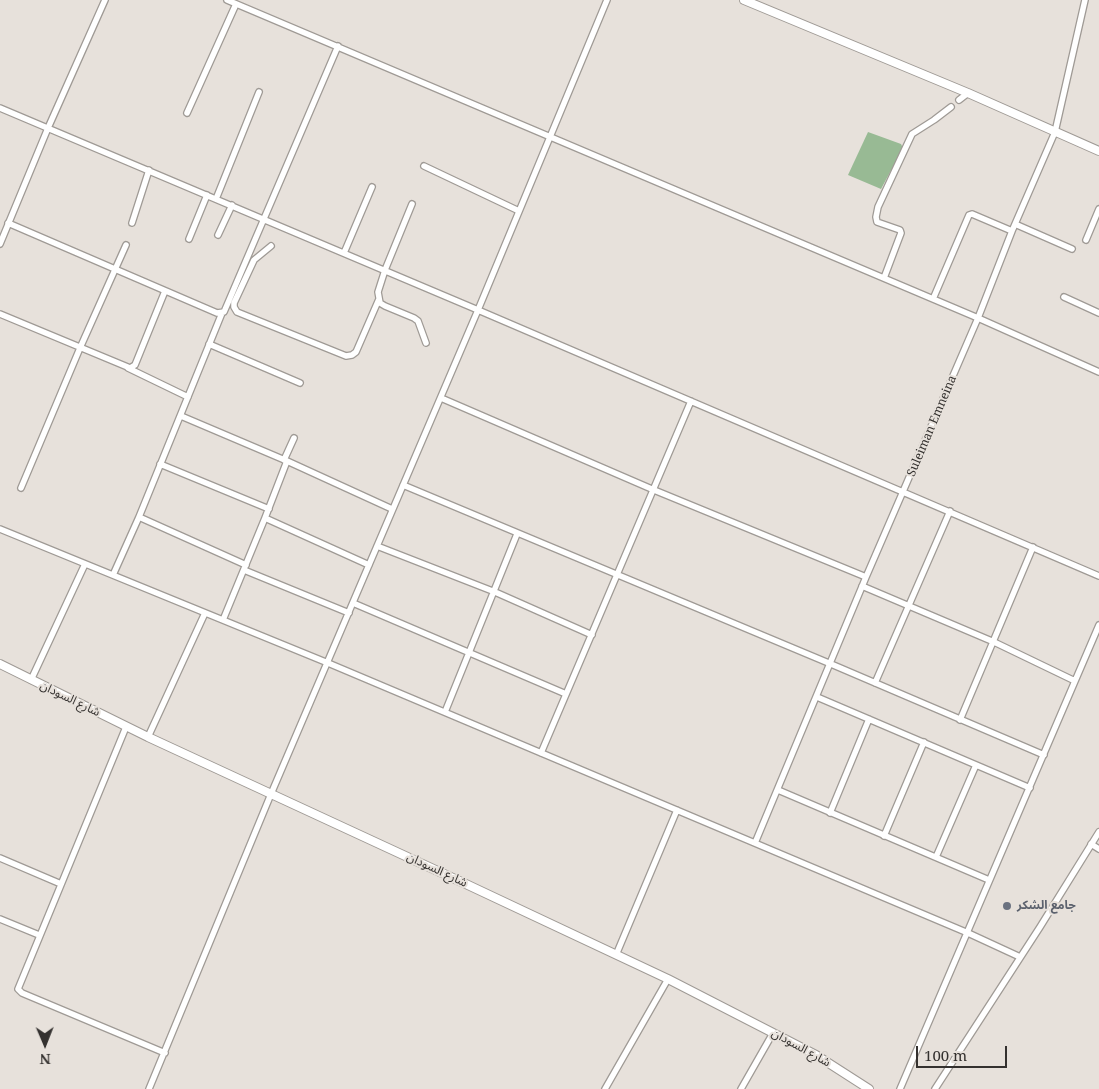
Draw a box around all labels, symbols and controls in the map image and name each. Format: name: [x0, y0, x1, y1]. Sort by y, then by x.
street label: Suleiman Emneina: [904, 373, 960, 479]
street label: شارع السودان: [38, 678, 102, 720]
street label: شارع السودان: [404, 850, 470, 890]
place label: جامع الشكر: [1017, 899, 1076, 913]
marker: جامع الشكر: [1001, 900, 1013, 912]
north arrow: [20, 1019, 70, 1069]
street label: شارع السودان: [769, 1026, 833, 1070]
scale bar: [919, 1036, 1010, 1068]
text: 100 m: [924, 1045, 967, 1065]
text: N: [40, 1050, 51, 1069]

